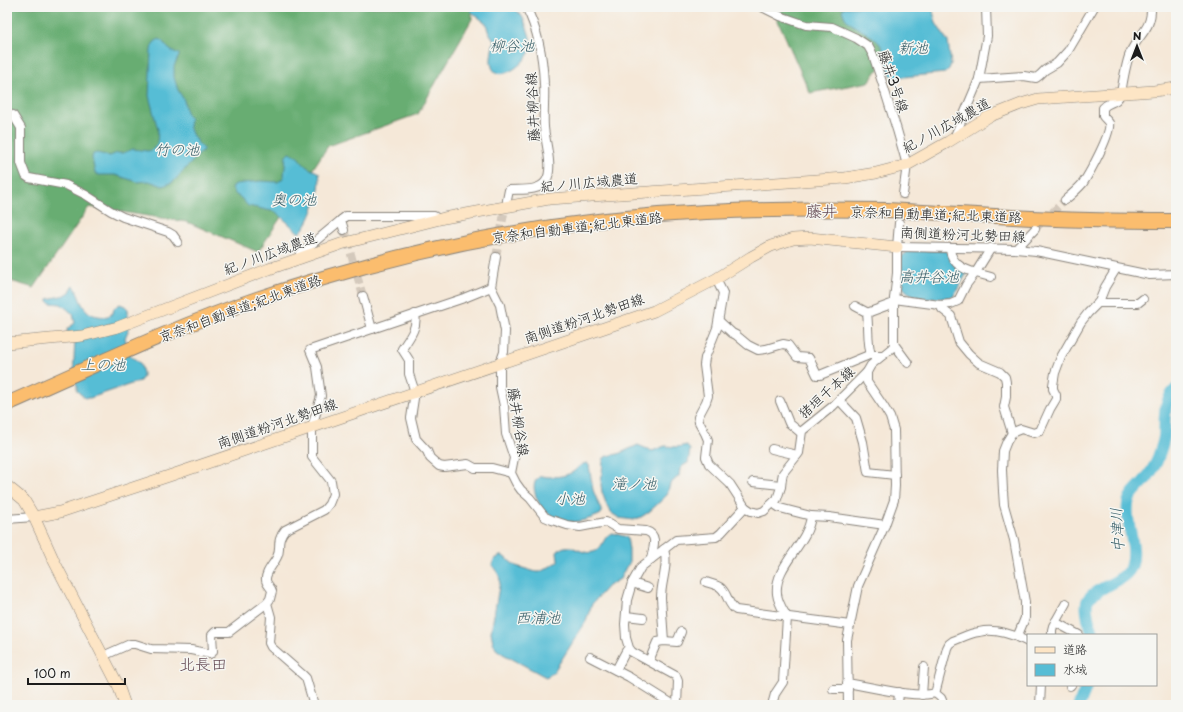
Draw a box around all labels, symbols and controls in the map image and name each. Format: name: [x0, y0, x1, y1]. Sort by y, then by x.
north arrow: [1117, 26, 1157, 66]
text: N: [1133, 27, 1142, 44]
water label: 柳谷池: [489, 33, 535, 56]
water label: 新池: [898, 35, 929, 58]
street label: 藤井3号線: [873, 47, 915, 115]
street label: 藤井柳谷線: [520, 71, 544, 143]
street label: 紀ノ川広域農道: [898, 92, 994, 158]
water label: 竹の池: [154, 137, 200, 160]
street label: 紀ノ川広域農道: [539, 167, 639, 197]
water label: 奥の池: [271, 187, 317, 210]
district label: 藤井: [806, 198, 838, 222]
street label: 京奈和自動車道;紀北東道路: [850, 201, 1022, 227]
street label: 京奈和自動車道;紀北東道路: [490, 206, 664, 248]
street label: 南側道粉河北勢田線: [900, 221, 1026, 247]
street label: 紀ノ川広域農道: [220, 226, 320, 280]
water label: 高井谷池: [899, 264, 960, 287]
street label: 京奈和自動車道;紀北東道路: [156, 269, 324, 347]
street label: 南側道粉河北勢田線: [521, 288, 647, 348]
water label: 上の池: [80, 352, 126, 375]
street label: 猪垣千本線: [793, 361, 859, 423]
street label: 藤井柳谷線: [503, 386, 535, 458]
street label: 南側道粉河北勢田線: [214, 393, 340, 453]
water label: 滝ノ池: [611, 471, 657, 494]
water label: 小池: [555, 486, 586, 509]
water label: 中津川: [1103, 507, 1129, 553]
water label: 西浦池: [515, 605, 561, 628]
legend: [1027, 634, 1157, 686]
text: 道路: [1063, 640, 1087, 658]
district label: 北長田: [179, 651, 227, 675]
scale bar: [28, 660, 125, 686]
text: 水域: [1063, 660, 1087, 678]
text: 100 m: [34, 664, 71, 682]

